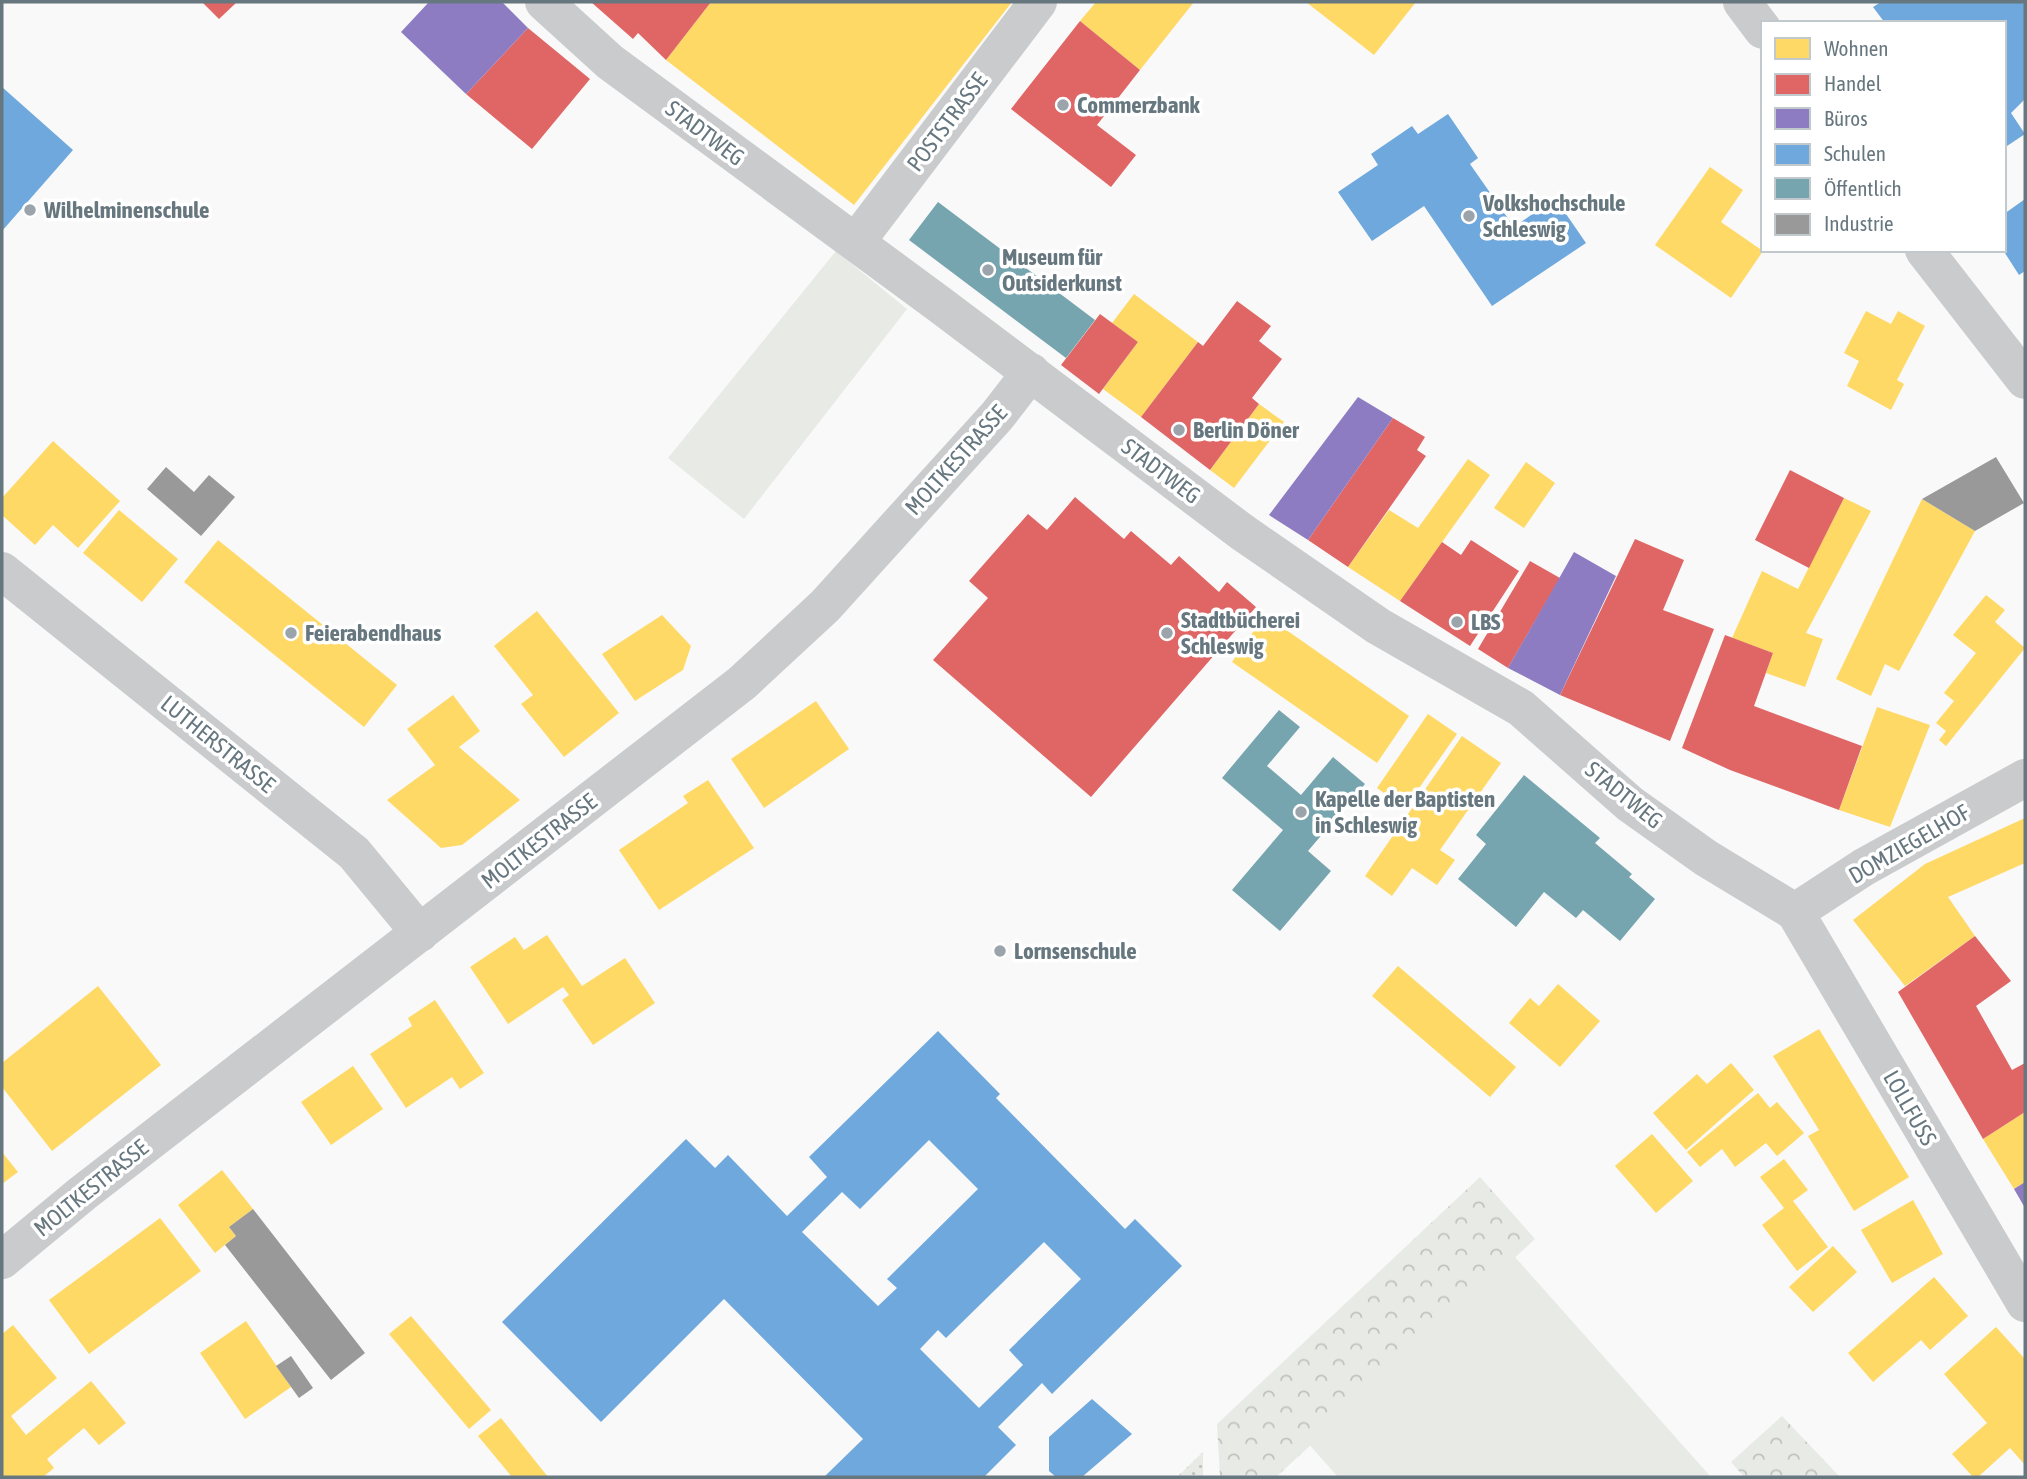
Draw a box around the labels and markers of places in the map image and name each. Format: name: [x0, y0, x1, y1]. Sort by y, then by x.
place label: Commerzbank: [1077, 92, 1201, 118]
marker: Commerzbank: [1055, 97, 1071, 113]
place label: Volkshochschule Schleswig: [1482, 190, 1626, 242]
place label: Wilhelminenschule: [43, 197, 210, 223]
marker: Wilhelminenschule: [22, 202, 38, 218]
marker: Volkshochschule Schleswig: [1461, 208, 1477, 224]
place label: Museum für Outsiderkunst: [1002, 244, 1122, 296]
marker: Museum für Outsiderkunst: [980, 262, 996, 278]
place label: Berlin Döner: [1193, 417, 1300, 443]
marker: Berlin Döner: [1171, 422, 1187, 438]
place label: Stadtbücherei Schleswig: [1181, 607, 1300, 659]
place label: LBS: [1471, 609, 1501, 635]
marker: LBS: [1449, 614, 1465, 630]
place label: Feierabendhaus: [305, 620, 441, 646]
marker: Feierabendhaus: [283, 625, 299, 641]
marker: Stadtbücherei Schleswig: [1159, 625, 1175, 641]
place label: Kapelle der Baptisten in Schleswig: [1315, 786, 1495, 838]
marker: Kapelle der Baptisten in Schleswig: [1293, 804, 1309, 820]
place label: Lornsenschule: [1014, 938, 1137, 964]
marker: Lornsenschule: [992, 943, 1008, 959]

